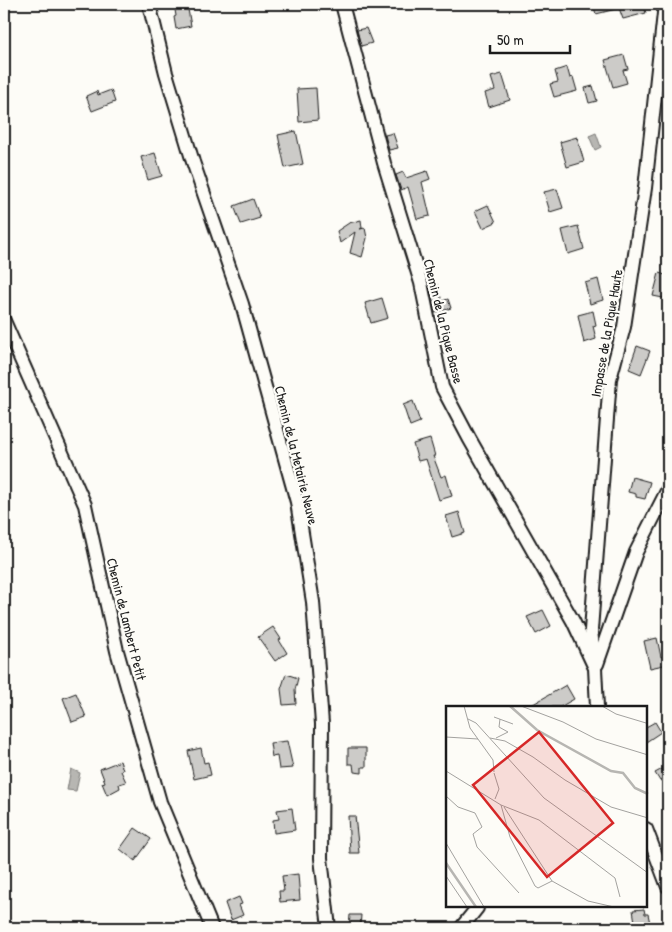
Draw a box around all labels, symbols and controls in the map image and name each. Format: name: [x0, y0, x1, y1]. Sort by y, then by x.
scale bar: [490, 22, 570, 54]
text: 50 m: [497, 29, 524, 50]
street label: Chemin de la Pique Basse: [418, 257, 469, 386]
street label: Impasse de la Pique Haute: [585, 267, 628, 399]
street label: Chemin de la Metairie Neuve: [271, 384, 324, 527]
street label: Chemin de Lambert Petit: [103, 556, 151, 682]
inset map: [446, 706, 647, 907]

